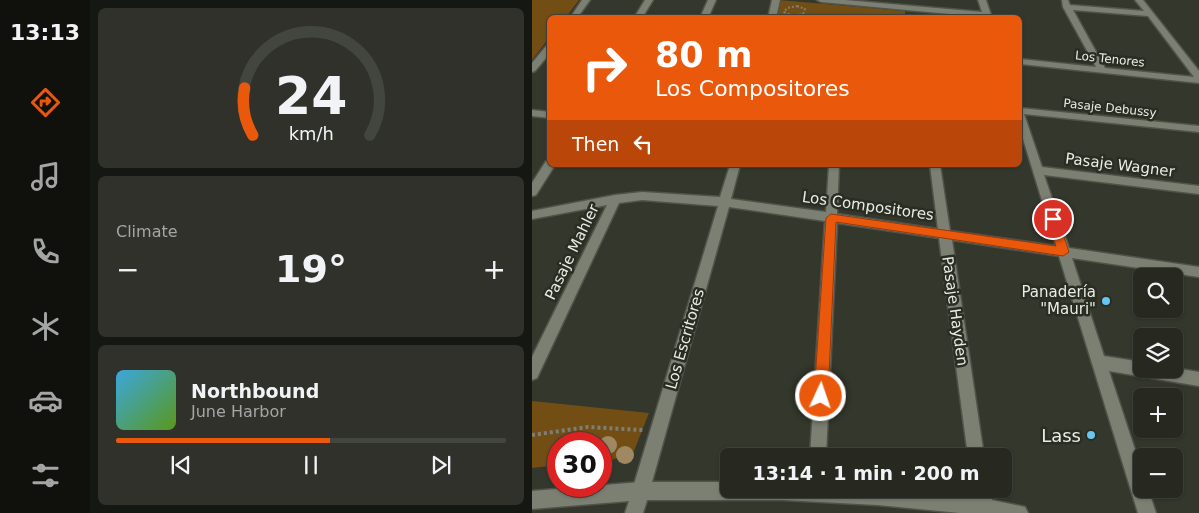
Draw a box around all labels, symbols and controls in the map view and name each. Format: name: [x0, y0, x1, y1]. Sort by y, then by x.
text: 13:13: [10, 20, 80, 45]
icon: right: [572, 35, 637, 100]
text: 80 m: [655, 35, 752, 75]
street label: Los Tenores: [1075, 48, 1145, 70]
text: 24: [275, 66, 347, 126]
text: Los Compositores: [655, 76, 850, 101]
icon: directions: [28, 85, 63, 120]
street label: Pasaje Debussy: [1063, 96, 1157, 120]
text: km/h: [288, 123, 334, 144]
icon: left: [629, 130, 657, 158]
text: Then: [572, 133, 619, 155]
street label: Pasaje Wagner: [1064, 149, 1177, 181]
icon: music: [28, 159, 63, 194]
street label: Los Compositores: [801, 188, 935, 224]
pin: [1032, 198, 1074, 240]
street label: Pasaje Mahler: [541, 201, 603, 303]
icon: arrive: [1039, 205, 1067, 233]
text: Climate: [116, 222, 178, 241]
icon: phone: [28, 234, 63, 269]
text: 19°: [275, 247, 347, 291]
text: −: [116, 253, 139, 286]
text: +: [483, 253, 506, 286]
street label: Pasaje Hayden: [938, 255, 972, 367]
map controls: [1133, 268, 1183, 498]
button: search: [1133, 268, 1183, 318]
place label: Panadería "Mauri": [1021, 283, 1096, 318]
street label: Los Escritores: [662, 287, 708, 391]
marker: Panadería "Mauri": [1100, 295, 1112, 307]
icon: climate: [28, 309, 63, 344]
button: layers: [1133, 328, 1183, 378]
position arrow: [794, 369, 846, 421]
text: Northbound: [191, 380, 319, 402]
icon: car: [28, 383, 63, 418]
button: +: [1133, 388, 1183, 438]
text: June Harbor: [191, 402, 286, 421]
place label: Lass: [1041, 425, 1081, 446]
marker: Lass: [1085, 429, 1097, 441]
speed limit sign: 30: [547, 432, 612, 497]
button: −: [1133, 448, 1183, 498]
icon: previous: [167, 451, 195, 479]
icon: pause: [297, 451, 325, 479]
icon: next: [427, 451, 455, 479]
icon: filters: [28, 458, 63, 493]
text: 13:14 · 1 min · 200 m: [752, 462, 980, 484]

